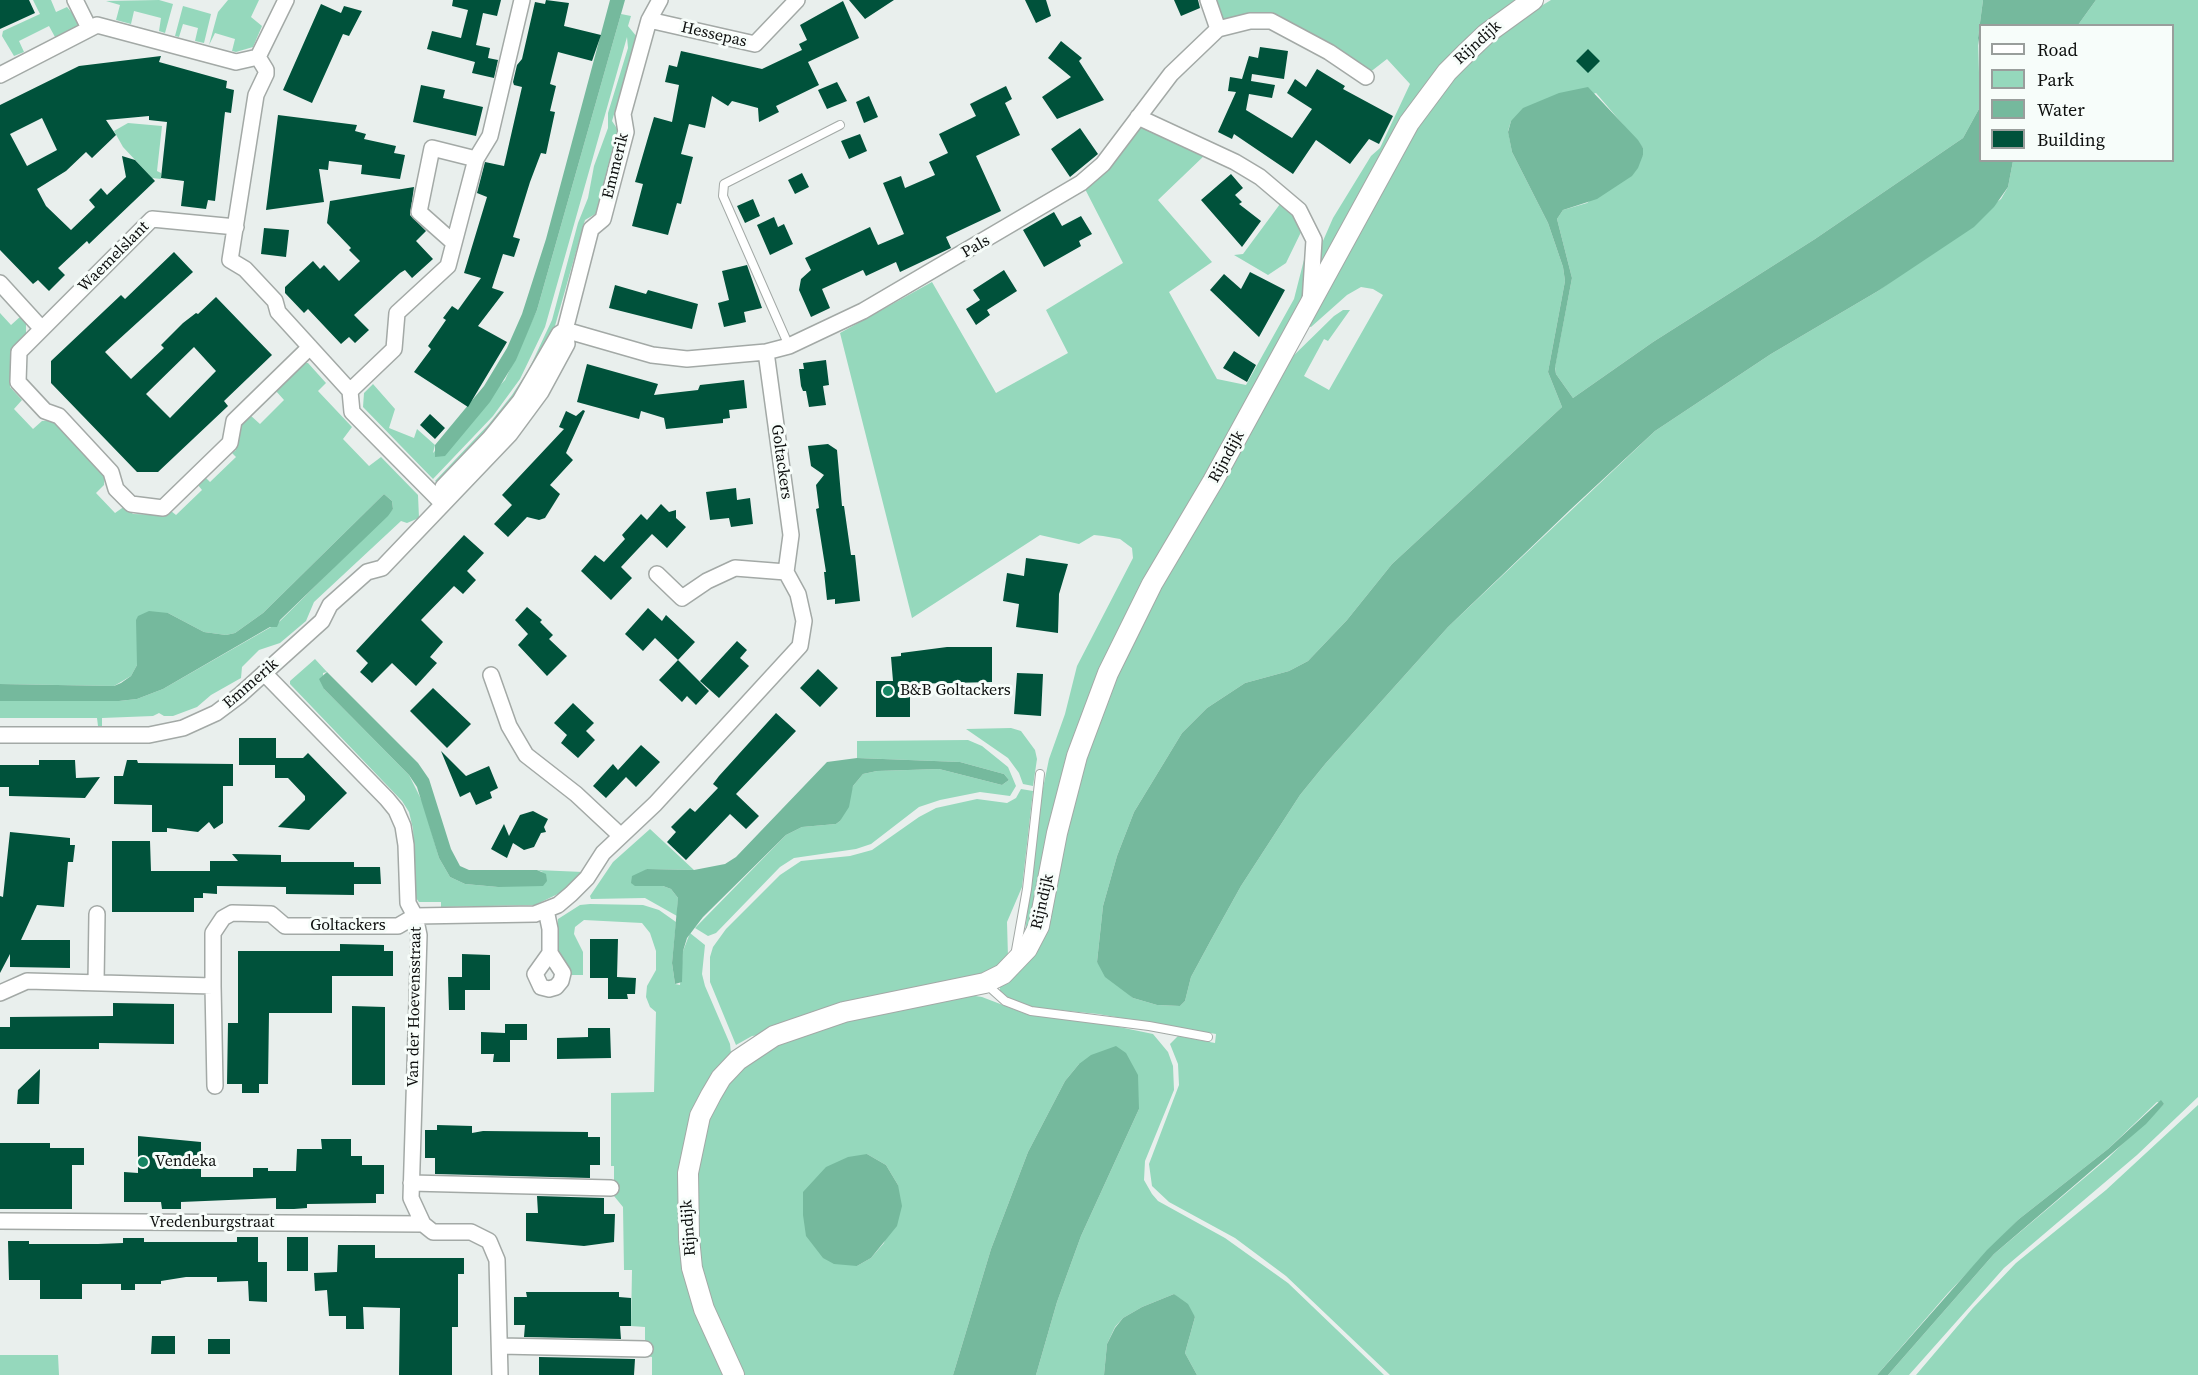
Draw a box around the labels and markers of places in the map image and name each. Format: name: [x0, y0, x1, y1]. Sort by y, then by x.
place label: B&B Goltackers: [900, 681, 1011, 701]
marker: B&B Goltackers: [881, 684, 895, 698]
place label: Vendeka: [155, 1152, 216, 1172]
marker: Vendeka: [136, 1155, 150, 1169]

